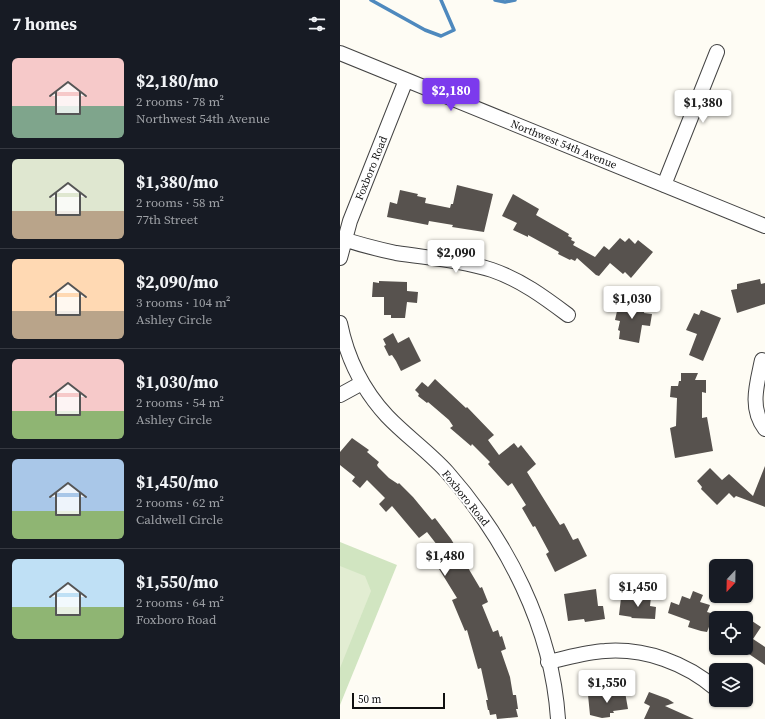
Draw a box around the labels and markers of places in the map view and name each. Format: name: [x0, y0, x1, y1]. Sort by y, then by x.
pin: $2,180: [418, 78, 484, 112]
pin: $1,380: [670, 90, 736, 124]
pin: $2,090: [423, 240, 489, 274]
pin: $1,030: [599, 286, 665, 320]
pin: $1,480: [412, 543, 478, 577]
pin: $1,450: [605, 574, 671, 608]
pin: $1,550: [574, 670, 640, 704]

